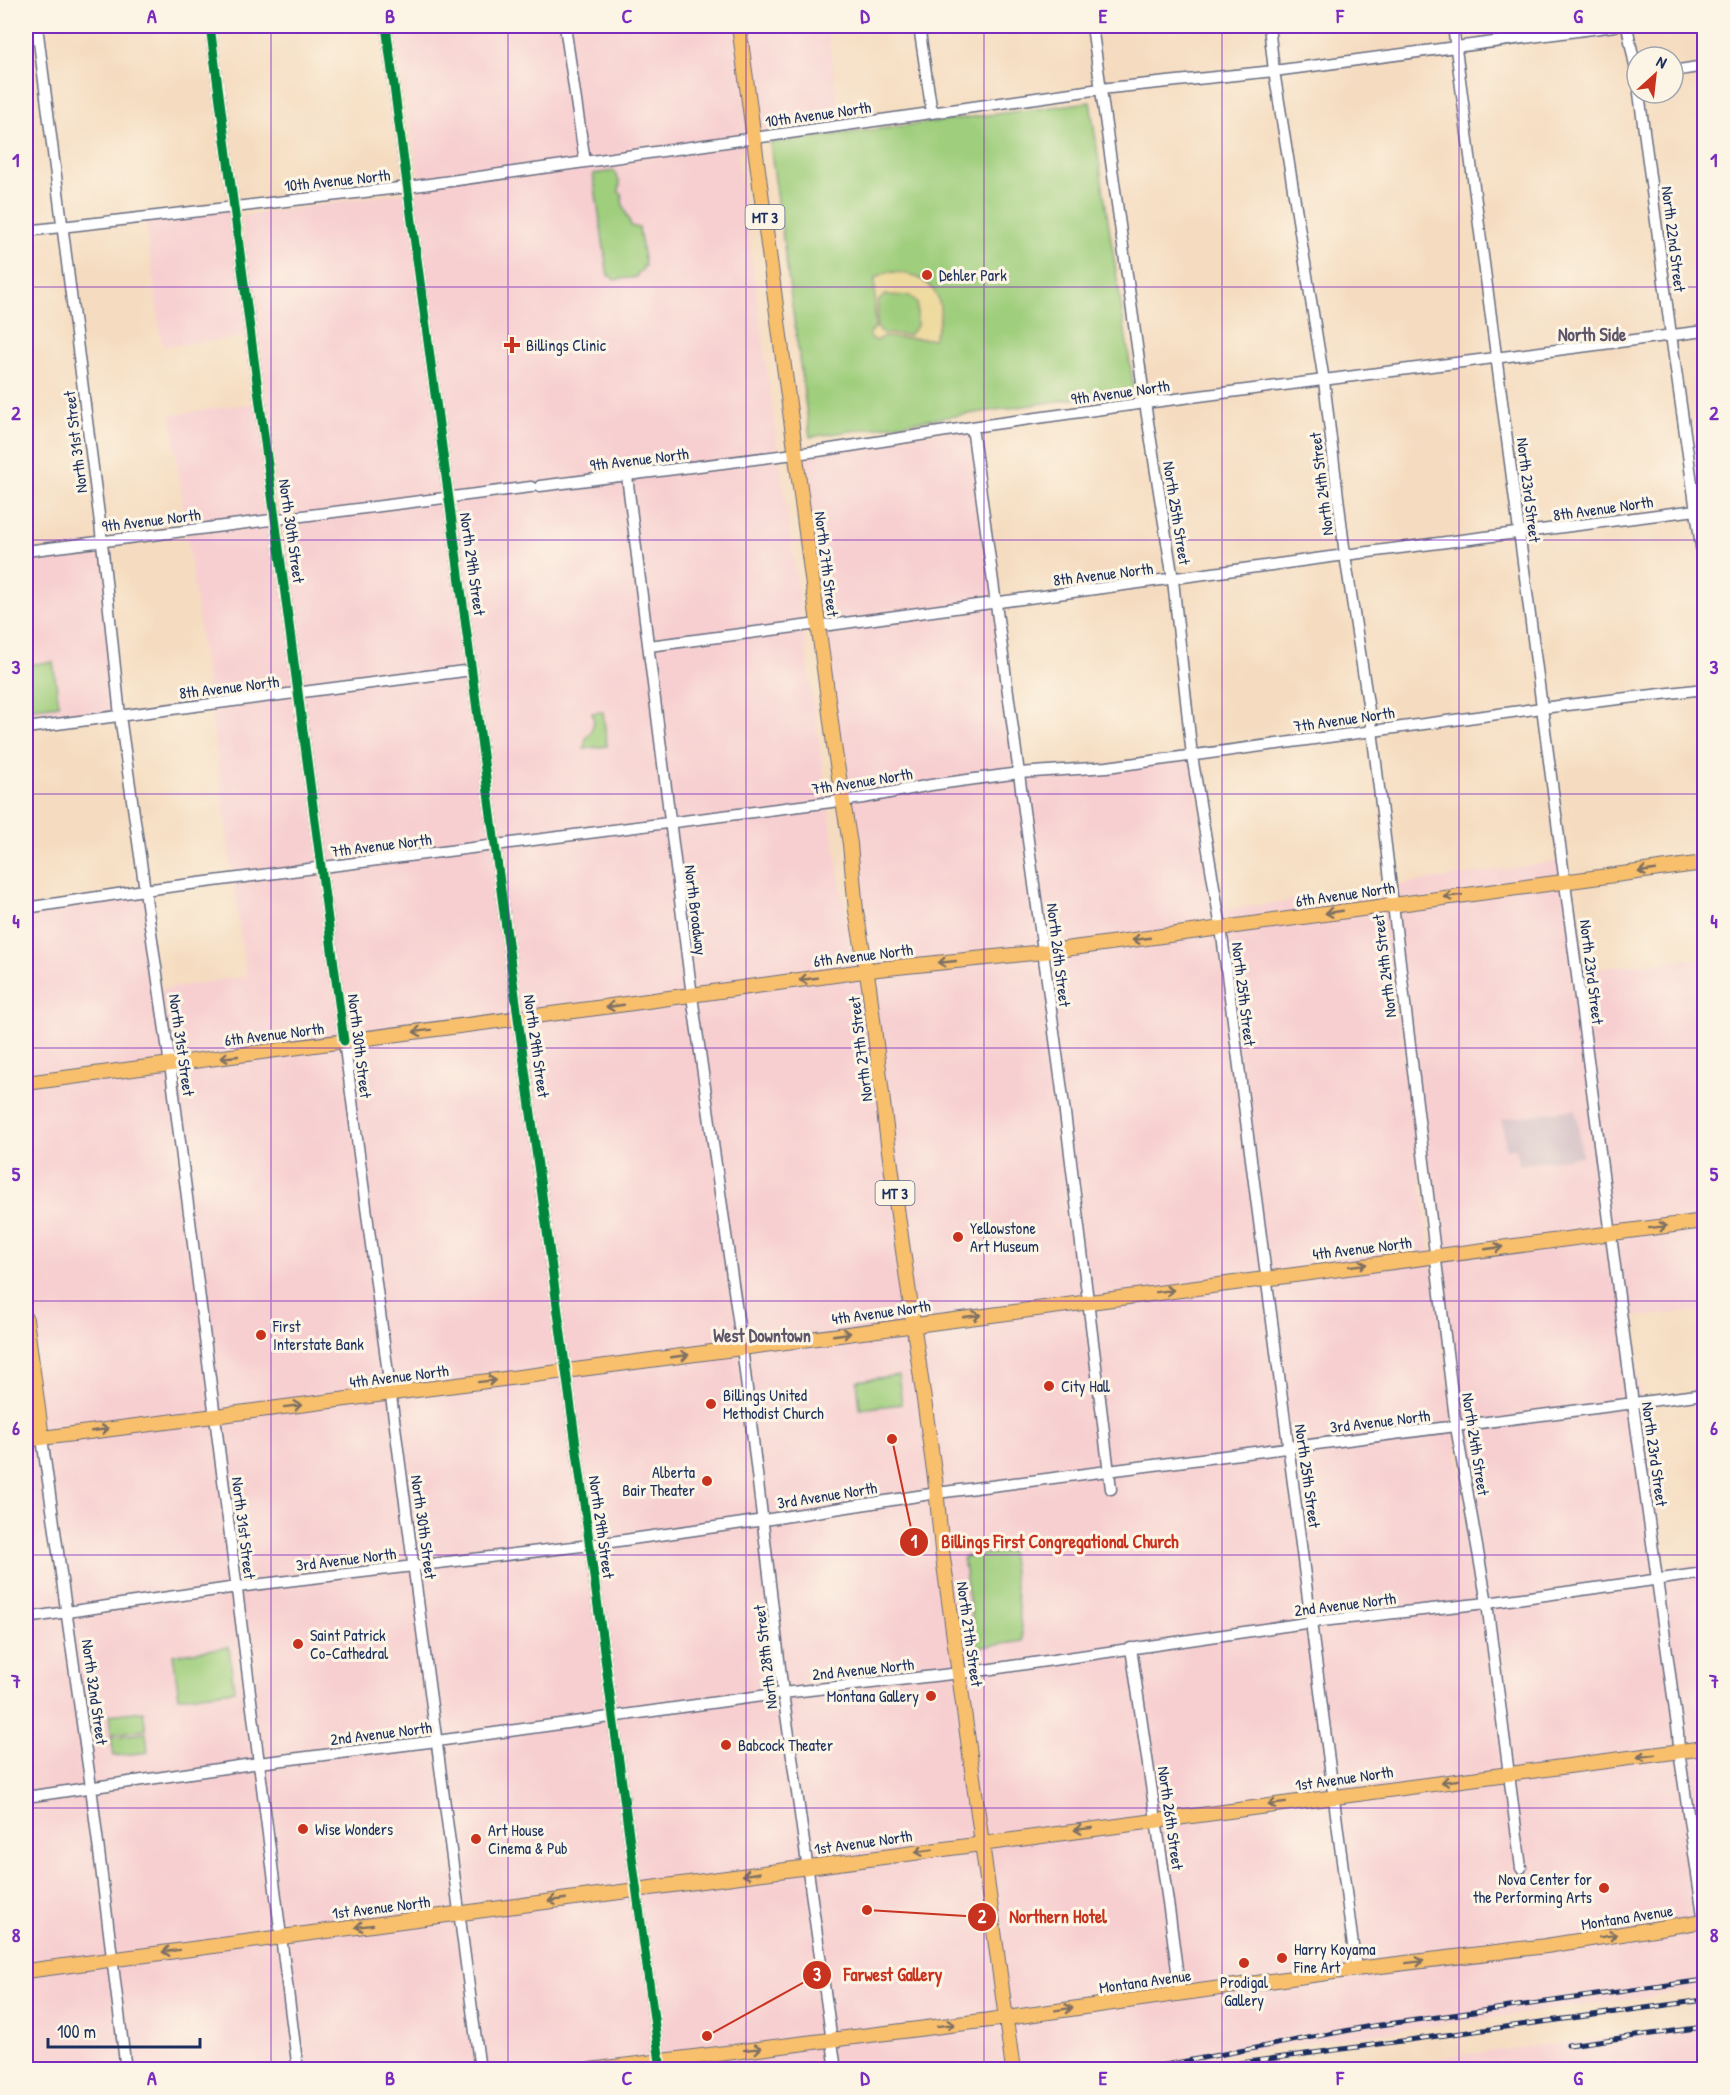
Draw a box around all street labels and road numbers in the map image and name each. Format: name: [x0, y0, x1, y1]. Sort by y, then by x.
street label: 10th Avenue North: [764, 96, 873, 132]
street label: 10th Avenue North: [283, 163, 391, 197]
street label: North 22nd Street: [1657, 185, 1691, 294]
road number: MT 3: [746, 205, 784, 229]
street label: 9th Avenue North: [1069, 374, 1171, 410]
street label: North 31st Street: [58, 389, 92, 494]
street label: North 24th Street: [1304, 431, 1338, 537]
street label: North 23rd Street: [1512, 437, 1546, 544]
street label: 9th Avenue North: [588, 442, 690, 476]
street label: North 25th Street: [1158, 460, 1196, 567]
street label: North 30th Street: [274, 478, 310, 585]
street label: 8th Avenue North: [1552, 490, 1655, 526]
street label: 9th Avenue North: [100, 503, 202, 537]
street label: North 27th Street: [810, 510, 844, 618]
street label: North 29th Street: [455, 511, 491, 617]
street label: 8th Avenue North: [1052, 557, 1154, 591]
street label: 8th Avenue North: [178, 670, 280, 704]
street label: 7th Avenue North: [1292, 701, 1396, 737]
street label: 7th Avenue North: [810, 762, 914, 800]
street label: 7th Avenue North: [329, 828, 433, 862]
street label: North Broadway: [680, 864, 712, 957]
street label: 6th Avenue North: [1294, 876, 1396, 912]
street label: North 26th Street: [1042, 902, 1076, 1008]
street label: North 24th Street: [1367, 913, 1401, 1019]
street label: North 23rd Street: [1575, 919, 1609, 1026]
street label: 6th Avenue North: [812, 938, 914, 972]
street label: North 25th Street: [1227, 941, 1261, 1048]
street label: North 31st Street: [164, 993, 200, 1098]
street label: North 30th Street: [343, 993, 377, 1100]
street label: North 29th Street: [519, 993, 555, 1099]
street label: North 27th Street: [843, 995, 877, 1103]
street label: 6th Avenue North: [223, 1017, 325, 1051]
road number: MT 3: [876, 1181, 914, 1205]
street label: 4th Avenue North: [1311, 1231, 1413, 1265]
street label: 4th Avenue North: [830, 1294, 932, 1330]
street label: 4th Avenue North: [348, 1359, 450, 1393]
street label: North 24th Street: [1457, 1391, 1495, 1497]
street label: North 23rd Street: [1637, 1400, 1673, 1508]
street label: 3rd Avenue North: [1329, 1404, 1432, 1438]
street label: North 25th Street: [1290, 1423, 1326, 1530]
street label: North 30th Street: [406, 1474, 442, 1581]
street label: North 29th Street: [584, 1474, 620, 1580]
street label: North 31st Street: [227, 1476, 261, 1581]
street label: 3rd Avenue North: [775, 1476, 879, 1514]
street label: 3rd Avenue North: [295, 1542, 398, 1576]
street label: North 27th Street: [952, 1580, 988, 1688]
street label: 2nd Avenue North: [1293, 1587, 1397, 1621]
street label: North 28th Street: [748, 1603, 782, 1710]
street label: North 32nd Street: [77, 1638, 113, 1747]
street label: 2nd Avenue North: [811, 1653, 915, 1685]
street label: 2nd Avenue North: [329, 1716, 433, 1750]
street label: 1st Avenue North: [1294, 1760, 1395, 1796]
street label: North 26th Street: [1153, 1765, 1189, 1872]
street label: 1st Avenue North: [813, 1824, 914, 1860]
street label: 1st Avenue North: [331, 1890, 432, 1924]
street label: Montana Avenue: [1579, 1899, 1675, 1935]
street label: Montana Avenue: [1098, 1964, 1193, 1998]

